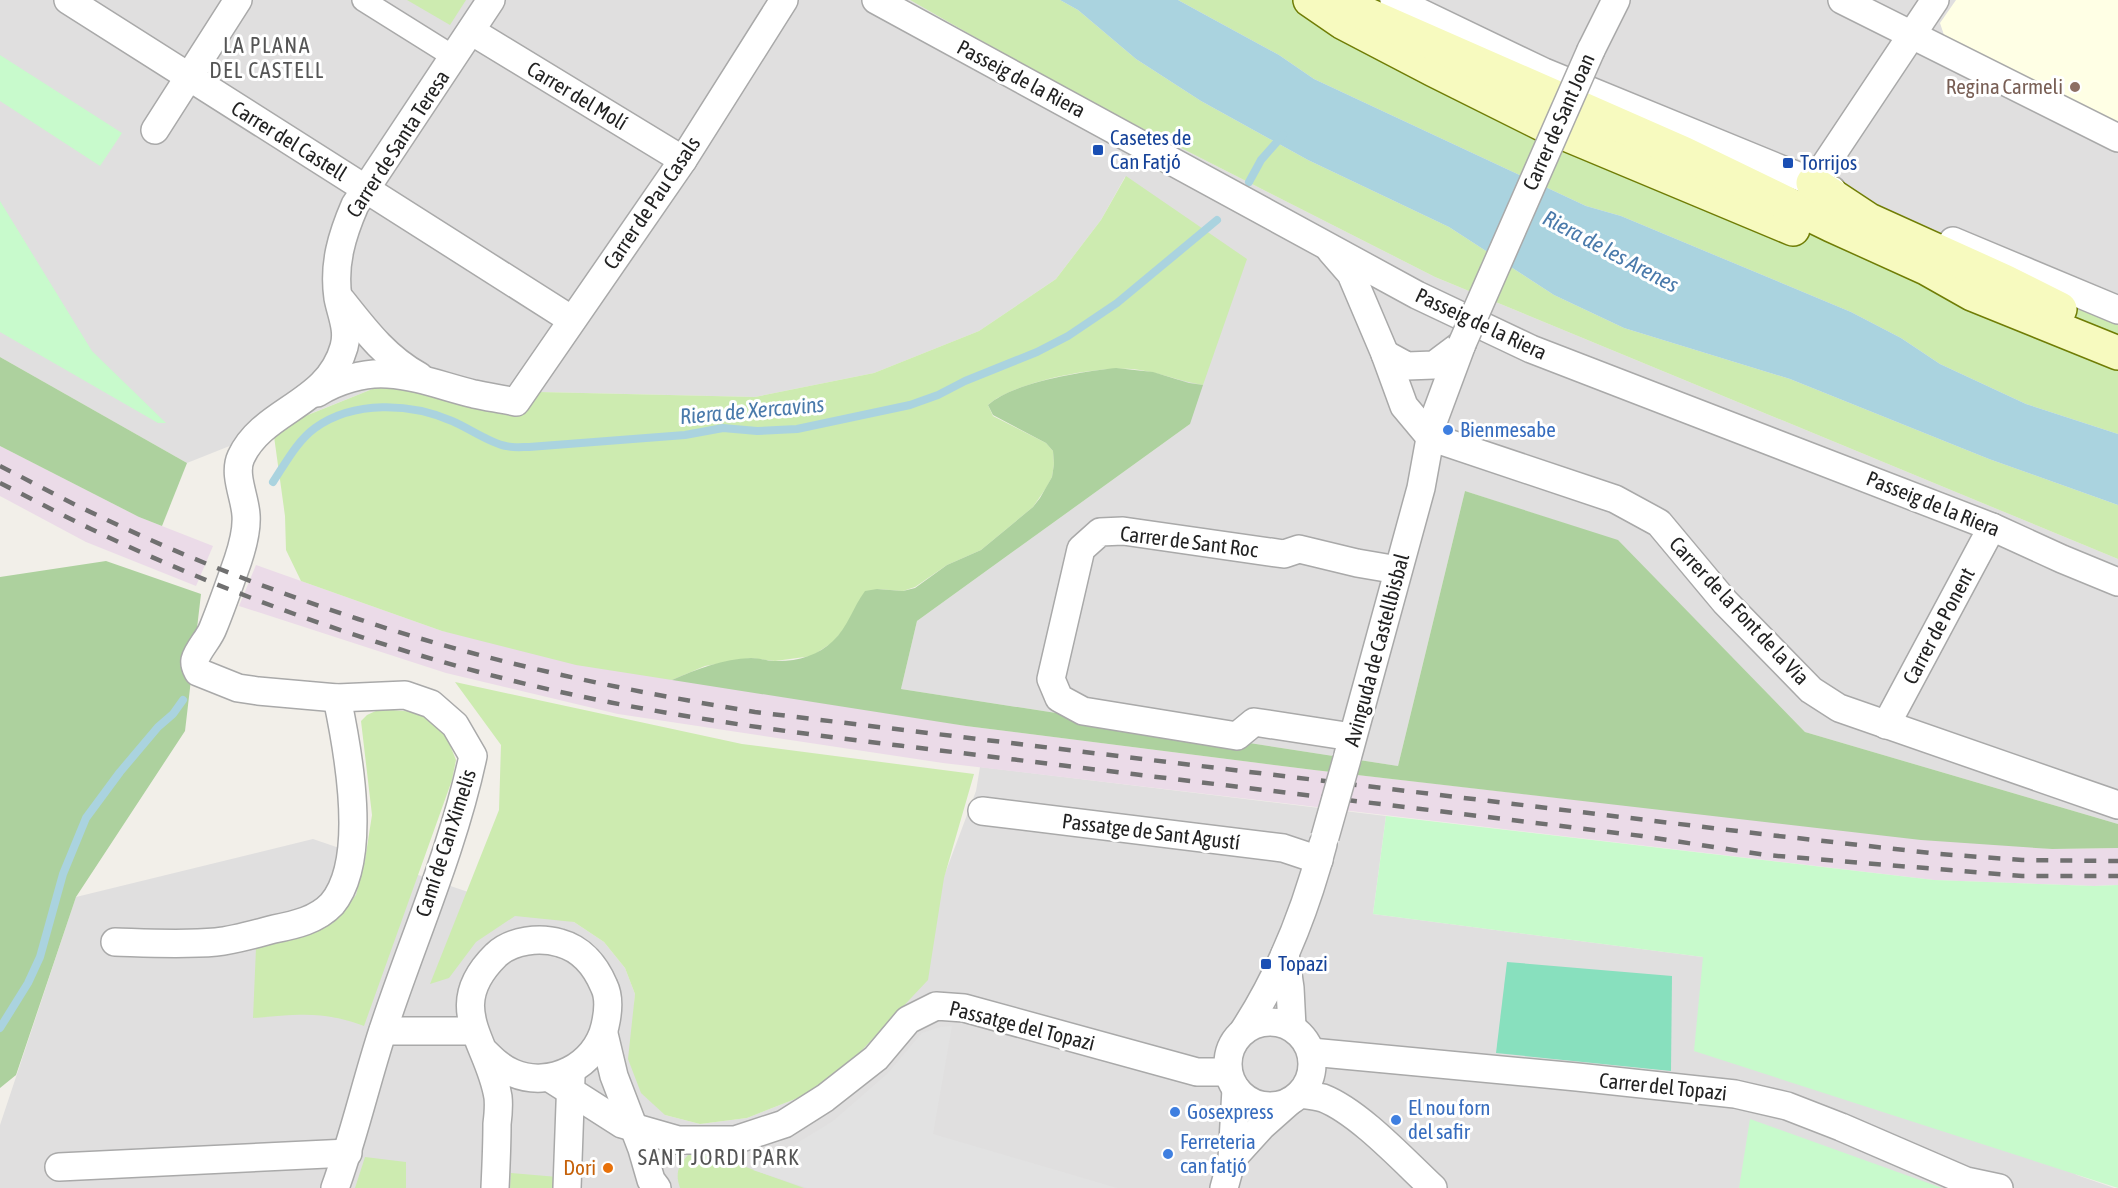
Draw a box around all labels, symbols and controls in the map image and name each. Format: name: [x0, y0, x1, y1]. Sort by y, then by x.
district label: LA PLANA DEL CASTELL: [209, 32, 325, 83]
street label: Passeig de la Riera: [953, 34, 1090, 122]
street label: Carrer de Sant Joan: [1517, 50, 1599, 194]
street label: Carrer del Molí: [523, 56, 632, 134]
street label: Carrer de Santa Teresa: [341, 65, 454, 221]
place label: Regina Carmeli: [1946, 74, 2063, 98]
marker: Regina Carmeli: [2068, 80, 2082, 94]
street label: Carrer del Castell: [228, 95, 352, 185]
place label: Casetes de Can Fatjó: [1110, 125, 1191, 173]
street label: Carrer de Pau Casals: [598, 132, 704, 273]
marker: Casetes de Can Fatjó: [1091, 143, 1105, 157]
place label: Torrijos: [1800, 150, 1857, 174]
marker: Torrijos: [1781, 156, 1795, 170]
water label: Riera de les Arenes: [1539, 204, 1683, 298]
street label: Passeig de la Riera: [1412, 282, 1551, 364]
water label: Riera de Xercavins: [679, 391, 826, 429]
place label: Bienmesabe: [1460, 417, 1556, 441]
marker: Bienmesabe: [1441, 423, 1455, 437]
street label: Passeig de la Riera: [1863, 465, 2004, 541]
street label: Carrer de Sant Roc: [1119, 521, 1259, 561]
street label: Carrer de la Font de la Via: [1665, 531, 1814, 689]
street label: Avinguda de Castellbisbal: [1339, 550, 1413, 749]
street label: Carrer de Ponent: [1897, 563, 1979, 688]
street label: Camí de Can Ximelis: [410, 766, 480, 919]
street label: Passatge de Sant Agustí: [1061, 808, 1242, 854]
place label: Topazi: [1278, 951, 1328, 975]
marker: Topazi: [1259, 957, 1273, 971]
street label: Passatge del Topazi: [947, 995, 1098, 1055]
street label: Carrer del Topazi: [1598, 1067, 1728, 1105]
place label: El nou forn del safir: [1408, 1095, 1491, 1143]
place label: Gosexpress: [1187, 1099, 1274, 1123]
marker: Gosexpress: [1168, 1105, 1182, 1119]
marker: El nou forn del safir: [1389, 1113, 1403, 1127]
place label: Ferreteria can fatjó: [1180, 1129, 1256, 1177]
district label: SANT JORDI PARK: [638, 1144, 800, 1170]
marker: Ferreteria can fatjó: [1161, 1147, 1175, 1161]
place label: Dori: [563, 1155, 596, 1179]
marker: Dori: [601, 1161, 615, 1175]

